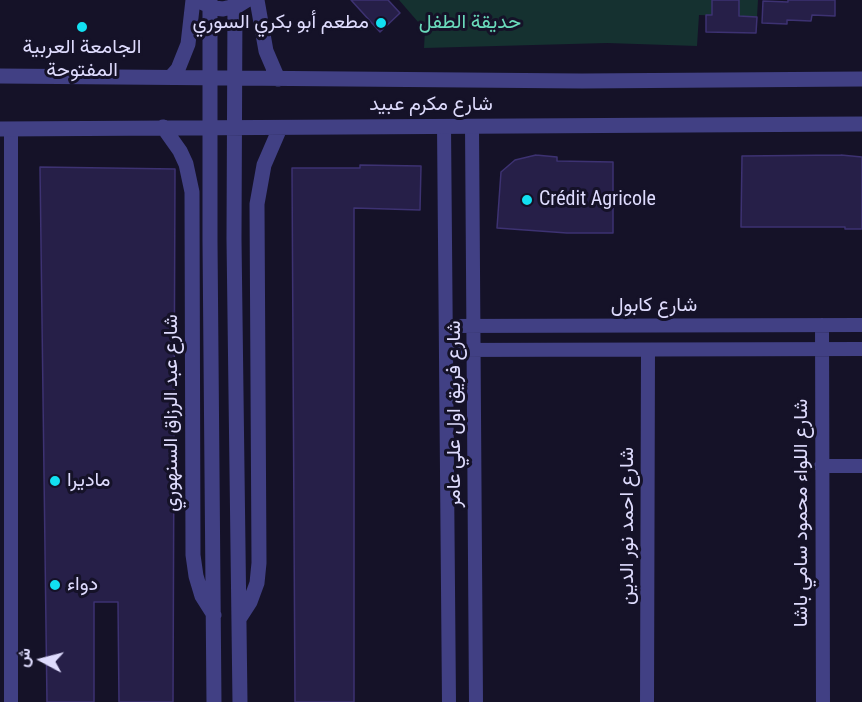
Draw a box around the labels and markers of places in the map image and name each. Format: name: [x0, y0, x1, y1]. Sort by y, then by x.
place label: مطعم أبو بكري السوري: [192, 11, 369, 35]
marker: مطعم أبو بكري السوري: [374, 16, 388, 30]
marker: الجامعة العربية المفتوحة: [75, 20, 89, 34]
place label: الجامعة العربية المفتوحة: [23, 36, 141, 83]
place label: Crédit Agricole: [539, 188, 656, 212]
marker: Crédit Agricole: [520, 193, 534, 207]
place label: ماديرا: [67, 469, 110, 493]
marker: ماديرا: [48, 474, 62, 488]
place label: دواء: [67, 573, 98, 597]
marker: دواء: [48, 578, 62, 592]

